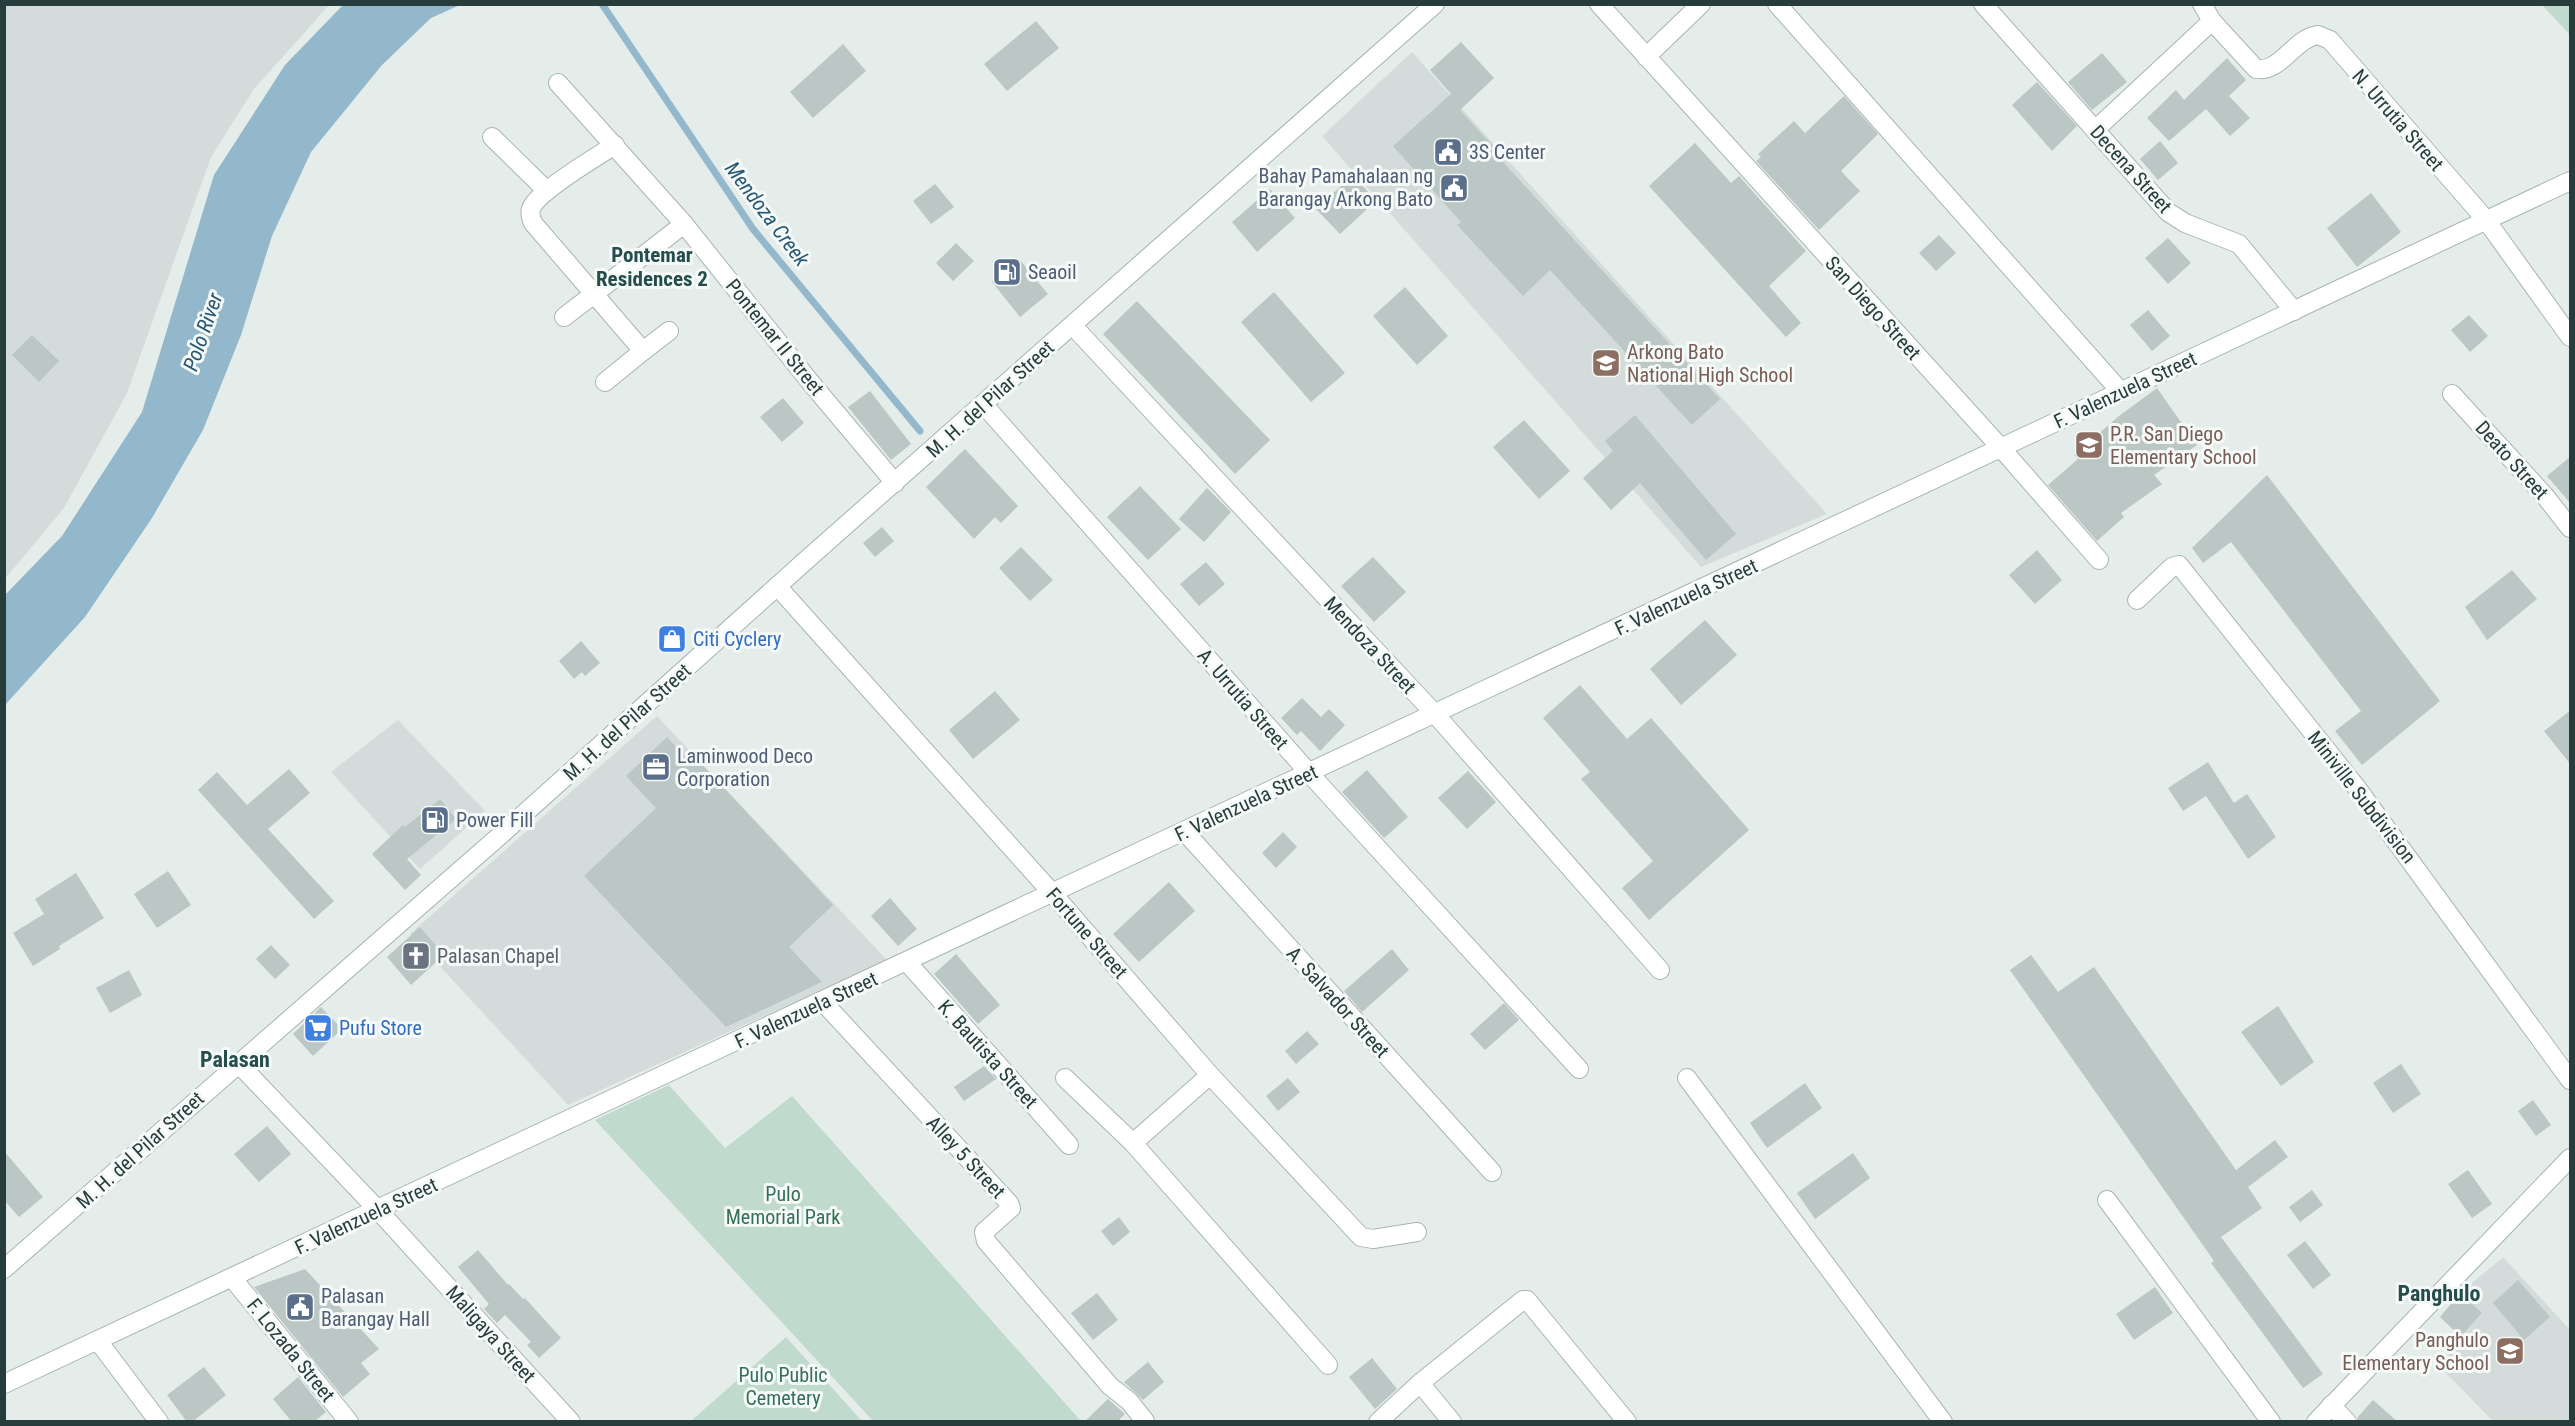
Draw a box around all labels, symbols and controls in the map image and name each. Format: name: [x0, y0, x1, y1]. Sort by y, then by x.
street label: N. Urrutia Street: [2347, 64, 2449, 176]
street label: Decena Street: [2085, 120, 2177, 218]
public building icon: 3S Center: [1432, 136, 1464, 168]
place label: 3S Center: [1469, 140, 1546, 164]
water label: Mendoza Creek: [720, 157, 814, 272]
place label: Bahay Pamahalaan ng Barangay Arkong Bato: [1258, 164, 1433, 211]
public building icon: Bahay Pamahalaan ng Barangay Arkong Bato: [1438, 172, 1470, 204]
district label: Pontemar Residences 2: [596, 243, 708, 291]
street label: San Diego Street: [1820, 251, 1926, 365]
fuel station icon: Seaoil: [991, 256, 1023, 288]
place label: Seaoil: [1028, 260, 1077, 284]
street label: Pontemar II Street: [721, 274, 829, 400]
water label: Polo River: [178, 289, 228, 374]
street label: M. H. del Pilar Street: [921, 335, 1059, 462]
place label: Arkong Bato National High School: [1627, 340, 1793, 387]
street label: F. Valenzuela Street: [2050, 346, 2200, 434]
school or university icon: Arkong Bato National High School: [1590, 347, 1622, 379]
street label: Deato Street: [2470, 416, 2554, 504]
place label: P.R. San Diego Elementary School: [2110, 422, 2257, 469]
school or university icon: P.R. San Diego Elementary School: [2073, 429, 2105, 461]
street label: F. Valenzuela Street: [1611, 553, 1761, 641]
street label: Mendoza Street: [1319, 592, 1421, 699]
shop icon: Citi Cyclery: [656, 623, 688, 655]
place label: Citi Cyclery: [693, 627, 781, 651]
street label: A. Urrutia Street: [1193, 644, 1293, 754]
street label: M. H. del Pilar Street: [558, 658, 696, 785]
street label: Miniville Subdivision: [2303, 726, 2421, 868]
place label: Laminwood Deco Corporation: [677, 744, 813, 791]
office icon: Laminwood Deco Corporation: [640, 751, 672, 783]
street label: F. Valenzuela Street: [1171, 759, 1321, 847]
fuel station icon: Power Fill: [419, 804, 451, 836]
place label: Power Fill: [456, 808, 533, 832]
street label: Fortune Street: [1041, 883, 1133, 983]
church icon: Palasan Chapel: [400, 940, 432, 972]
street label: A. Salvador Street: [1282, 941, 1394, 1063]
place label: Palasan Chapel: [437, 944, 559, 968]
street label: F. Valenzuela Street: [731, 966, 881, 1054]
street label: K. Bautista Street: [933, 995, 1043, 1113]
supermarket icon: Pufu Store: [302, 1012, 334, 1044]
place label: Pufu Store: [339, 1016, 422, 1040]
district label: Palasan: [200, 1047, 270, 1072]
street label: M. H. del Pilar Street: [71, 1086, 209, 1213]
street label: Alley 5 Street: [922, 1111, 1010, 1203]
street label: F. Valenzuela Street: [291, 1172, 441, 1260]
park label: Pulo Memorial Park: [726, 1182, 840, 1229]
street label: Maligaya Street: [441, 1280, 541, 1388]
district label: Panghulo: [2398, 1281, 2480, 1306]
place label: Palasan Barangay Hall: [321, 1284, 430, 1331]
public building icon: Palasan Barangay Hall: [284, 1291, 316, 1323]
street label: F. Lozada Street: [242, 1294, 340, 1407]
place label: Panghulo Elementary School: [2342, 1328, 2489, 1375]
school or university icon: Panghulo Elementary School: [2494, 1335, 2526, 1367]
park label: Pulo Public Cemetery: [738, 1363, 828, 1410]

